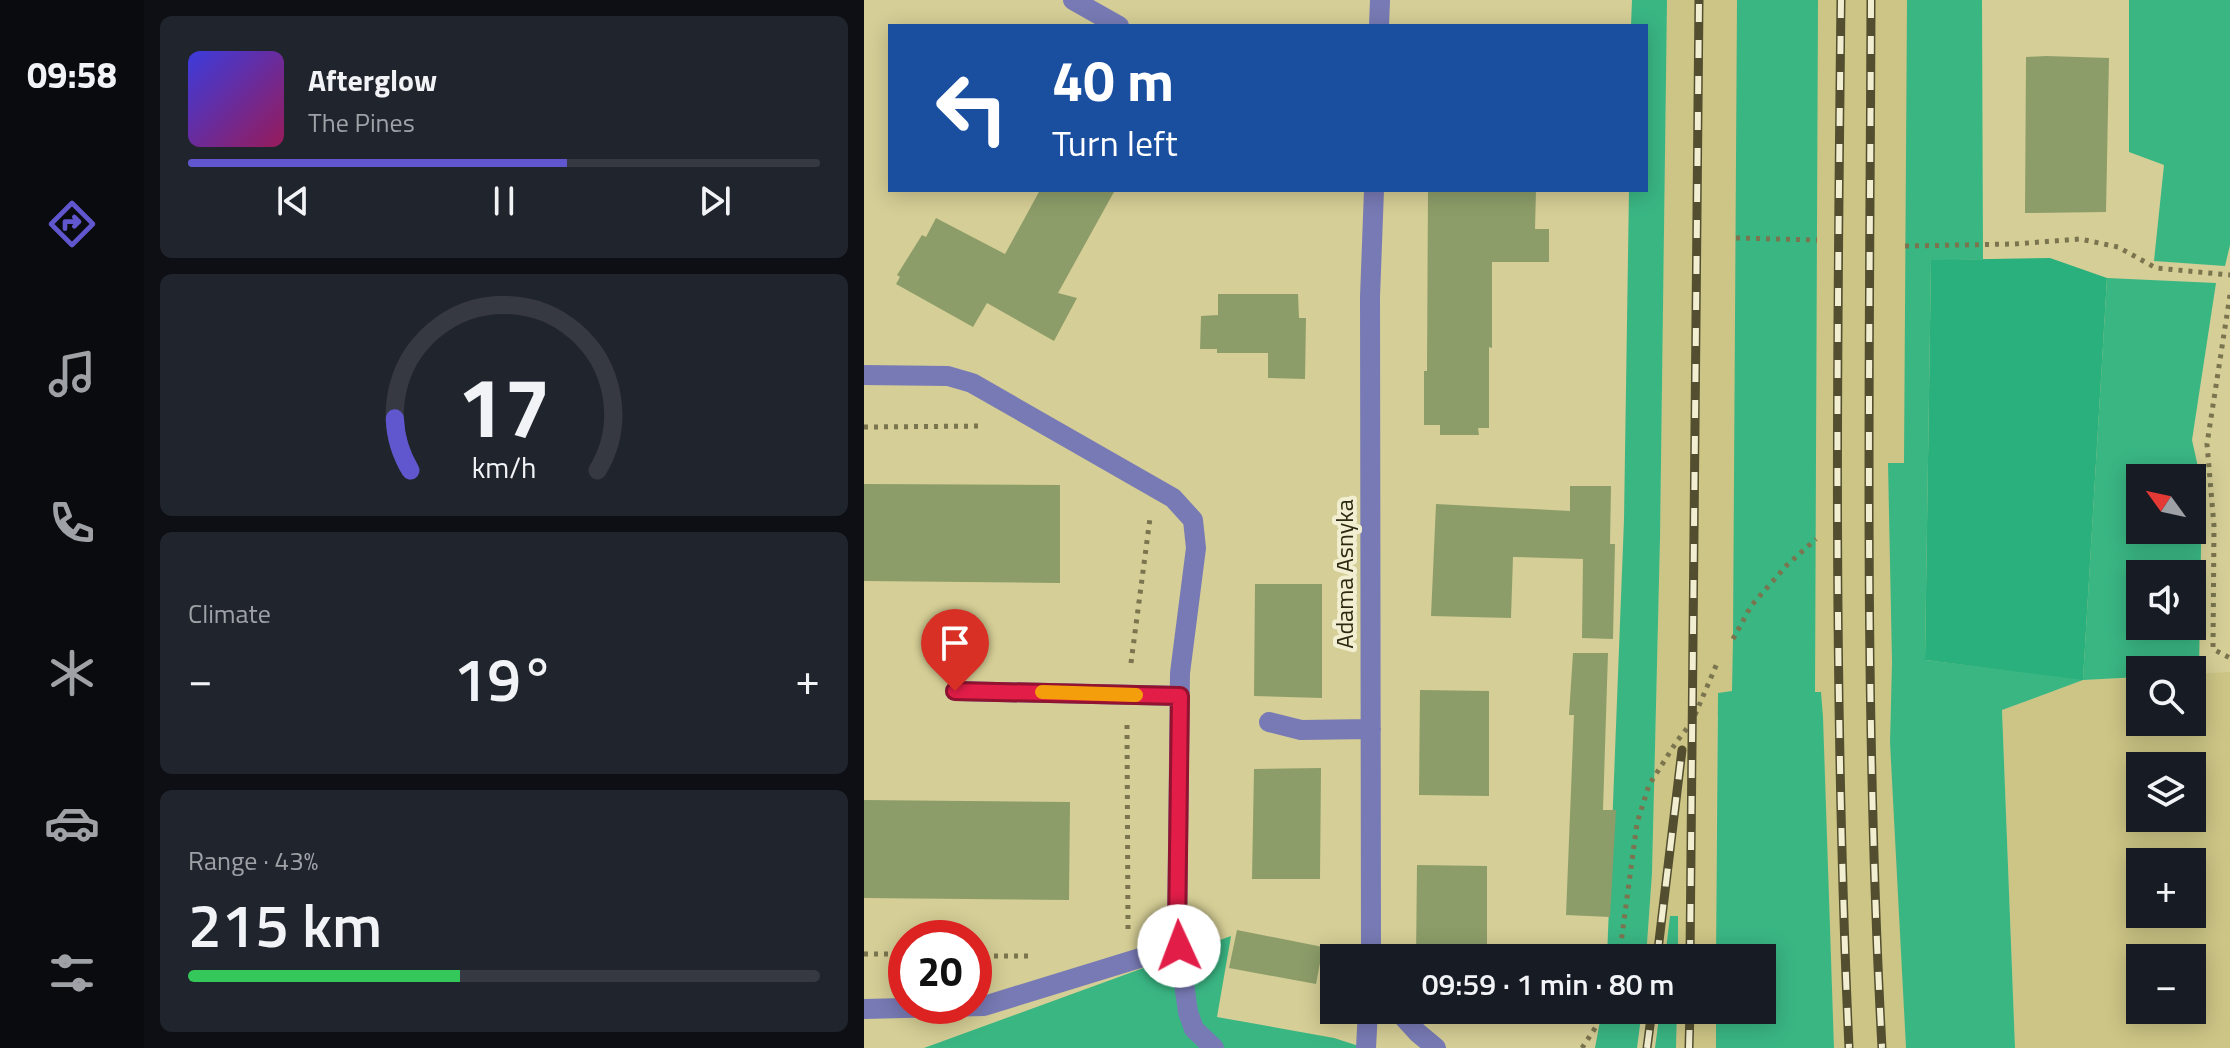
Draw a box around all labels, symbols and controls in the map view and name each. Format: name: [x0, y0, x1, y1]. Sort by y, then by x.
text: 40 m: [1052, 38, 1174, 123]
text: 09:58: [27, 47, 117, 102]
icon: left: [920, 56, 1024, 160]
text: Afterglow: [308, 57, 437, 103]
text: The Pines: [308, 103, 415, 142]
text: Turn left: [1052, 115, 1178, 170]
icon: previous: [271, 179, 315, 223]
icon: pause: [482, 179, 526, 223]
icon: next: [693, 179, 737, 223]
icon: directions: [44, 196, 100, 252]
text: 17: [457, 343, 551, 469]
icon: music: [44, 346, 100, 402]
text: km/h: [472, 446, 536, 489]
north arrow: [2126, 464, 2206, 544]
map controls: [2126, 464, 2206, 1024]
icon: phone: [44, 495, 100, 551]
street label: Adama Asnyka: [1326, 499, 1362, 649]
button: sound: [2126, 560, 2206, 640]
text: Climate: [188, 594, 271, 633]
pin: [921, 609, 989, 691]
icon: arrive: [933, 621, 977, 665]
text: 19°: [454, 633, 554, 724]
icon: climate: [44, 645, 100, 701]
text: −: [188, 645, 213, 712]
text: +: [795, 645, 820, 712]
button: search: [2126, 656, 2206, 736]
button: layers: [2126, 752, 2206, 832]
icon: car: [44, 795, 100, 851]
text: Range · 43%: [188, 841, 318, 880]
button: +: [2126, 848, 2206, 928]
text: 215 km: [188, 879, 382, 970]
position arrow: [1137, 904, 1221, 988]
speed limit sign: 20: [888, 920, 992, 1024]
button: −: [2126, 944, 2206, 1024]
icon: filters: [44, 945, 100, 1001]
text: 09:59 · 1 min · 80 m: [1422, 961, 1674, 1007]

